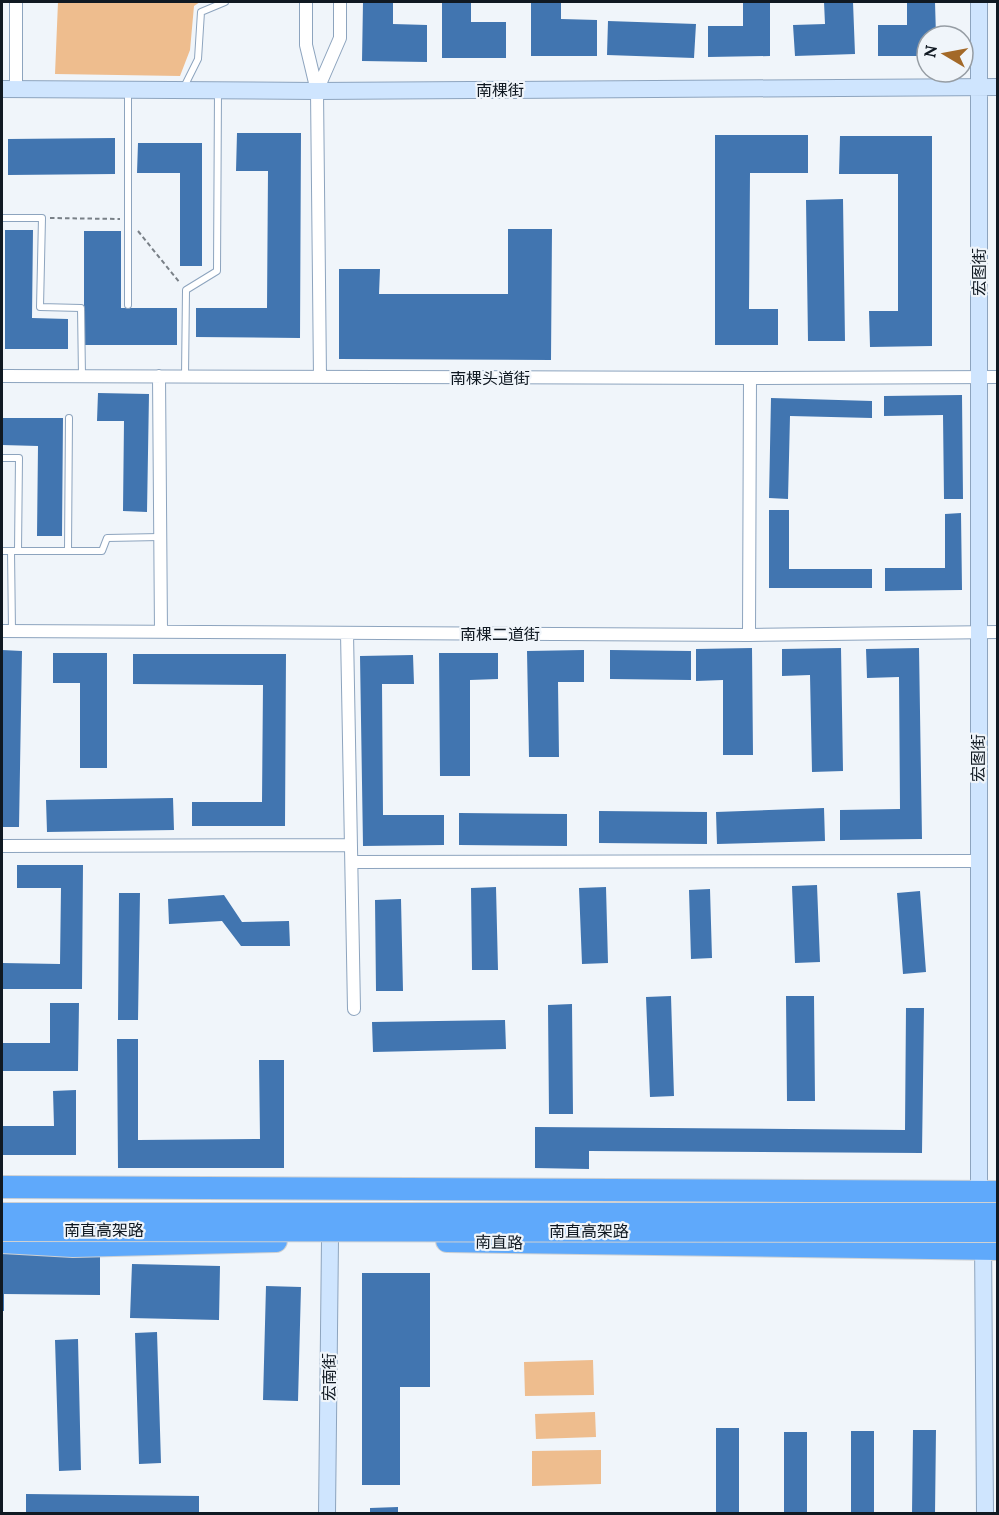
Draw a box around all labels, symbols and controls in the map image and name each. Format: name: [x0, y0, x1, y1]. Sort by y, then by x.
north arrow: [915, 24, 975, 84]
text: N: [919, 44, 941, 59]
street label: 南棵街: [476, 80, 524, 100]
street label: 宏图街: [969, 248, 989, 296]
street label: 南棵头道街: [450, 368, 530, 388]
street label: 南棵二道街: [460, 624, 540, 644]
street label: 宏图街: [968, 734, 988, 782]
street label: 南直高架路: [64, 1220, 144, 1240]
street label: 南直高架路: [549, 1221, 629, 1241]
street label: 南直路: [475, 1232, 523, 1252]
street label: 宏南街: [319, 1353, 339, 1401]

